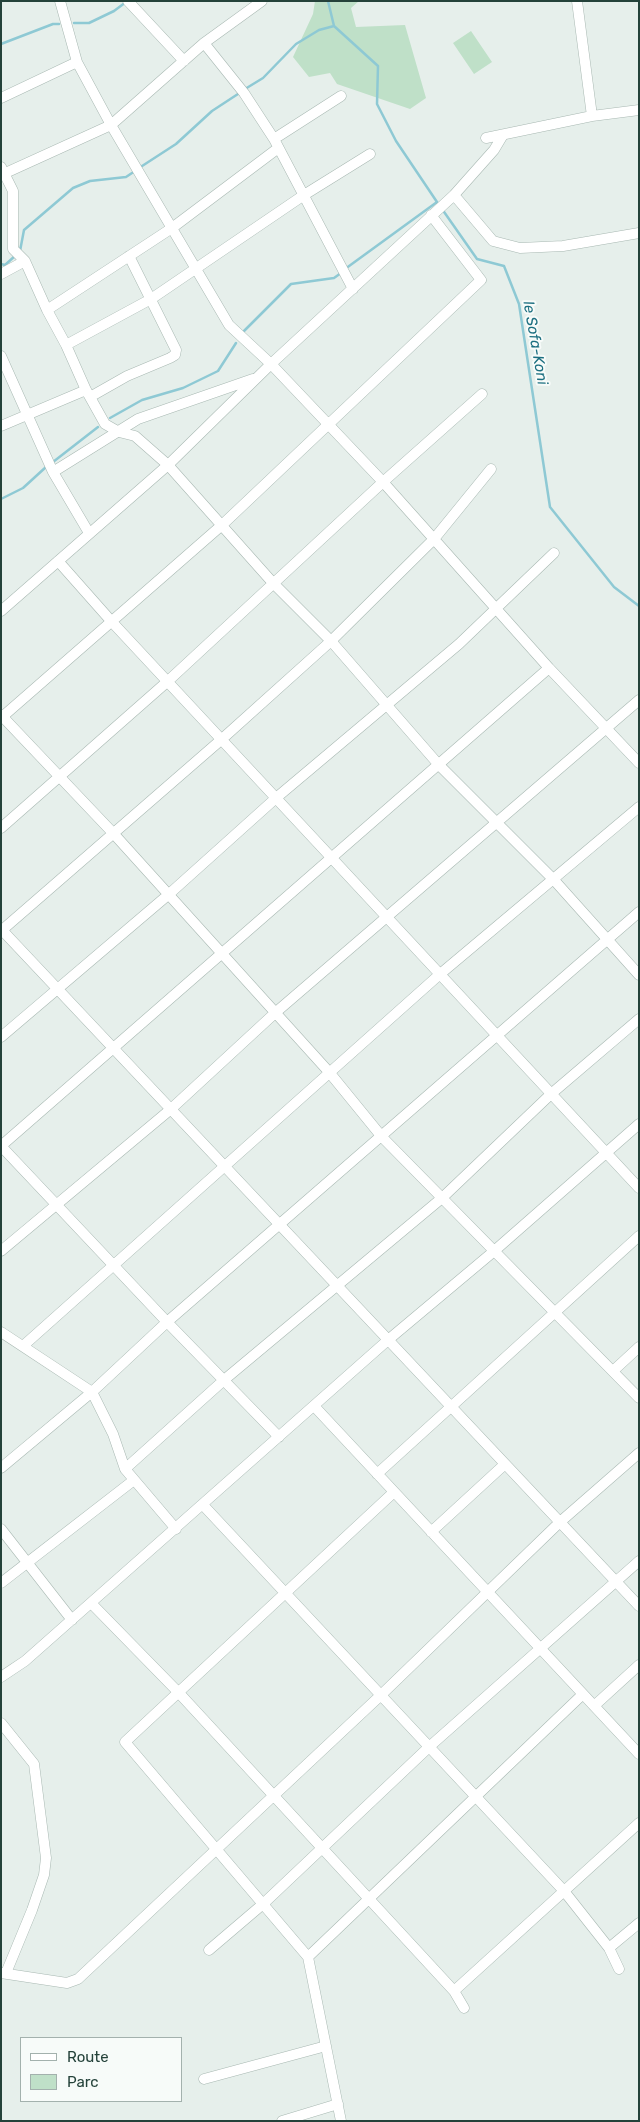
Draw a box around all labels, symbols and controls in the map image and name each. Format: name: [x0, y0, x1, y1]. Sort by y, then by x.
water label: le Sofa-Koni: [519, 300, 551, 386]
legend: [20, 2037, 182, 2102]
text: Route: [67, 2048, 109, 2066]
text: Parc: [67, 2073, 99, 2091]

